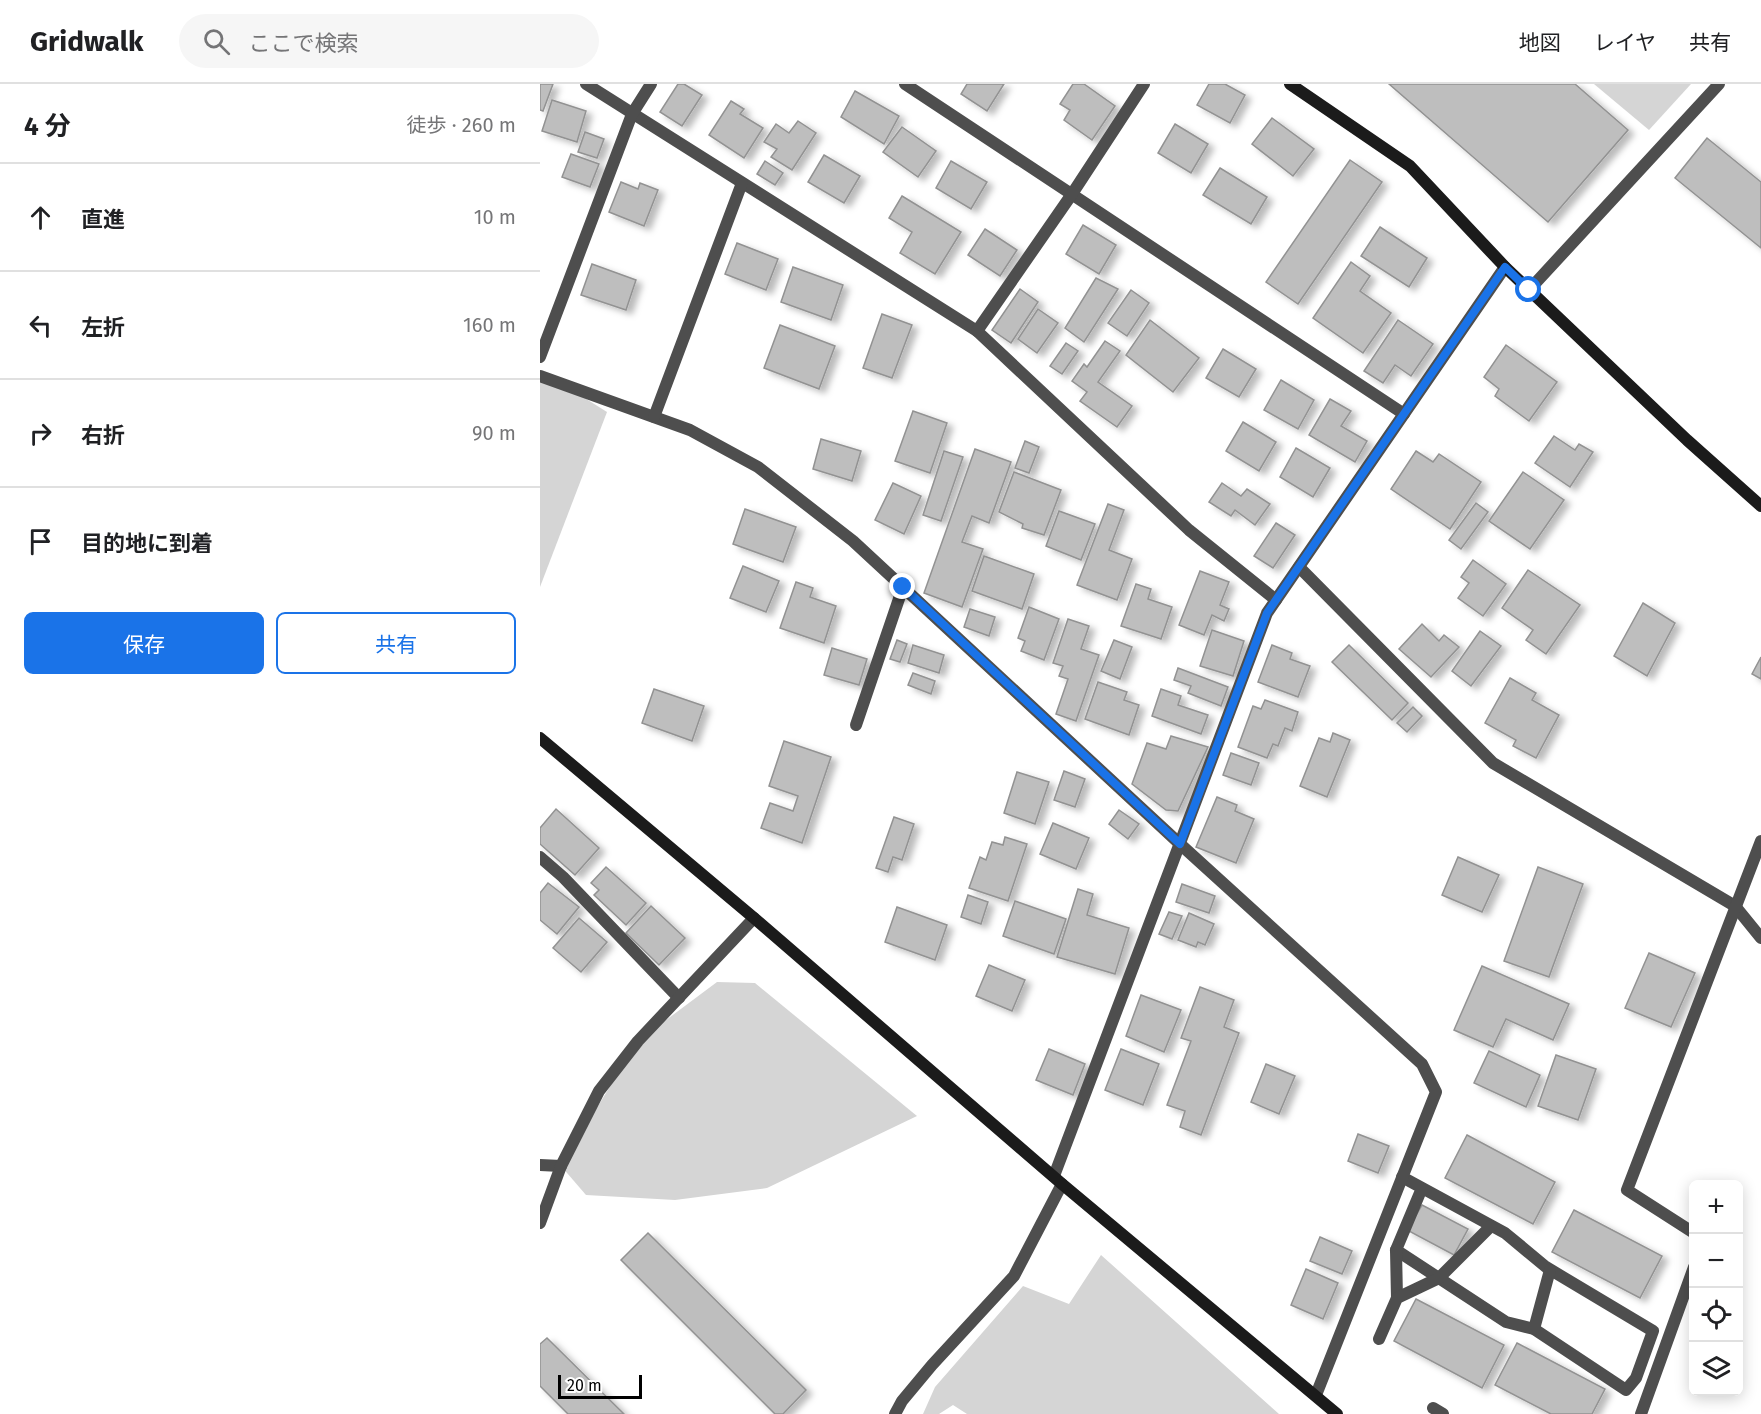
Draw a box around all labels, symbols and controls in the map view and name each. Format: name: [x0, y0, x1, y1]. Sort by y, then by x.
search box: [179, 14, 599, 68]
text: Gridwalk: [30, 25, 143, 58]
icon: search: [200, 25, 233, 58]
text: ここで検索: [248, 30, 358, 57]
text: 地図: [1519, 30, 1561, 56]
text: レイヤ: [1594, 30, 1656, 56]
text: 共有: [1689, 30, 1731, 56]
text: 4 分: [24, 111, 71, 142]
text: 徒歩 · 260 m: [406, 113, 516, 137]
icon: ahead: [24, 201, 57, 234]
text: 10 m: [474, 205, 516, 229]
text: 直進: [81, 206, 125, 233]
route start: [1515, 276, 1541, 302]
icon: left: [24, 309, 57, 342]
text: 160 m: [463, 313, 516, 337]
text: 左折: [81, 314, 125, 341]
icon: right: [24, 417, 57, 450]
text: 90 m: [472, 421, 516, 445]
text: 右折: [81, 422, 125, 449]
icon: arrive: [24, 525, 57, 558]
text: 目的地に到着: [81, 530, 213, 557]
route end: [889, 573, 915, 599]
button: 保存: [24, 612, 264, 674]
button: 共有: [276, 612, 516, 674]
map controls: [1689, 1180, 1743, 1396]
button: +: [1689, 1180, 1743, 1234]
button: −: [1689, 1234, 1743, 1288]
button: locate: [1689, 1288, 1743, 1342]
button: layers: [1689, 1342, 1743, 1396]
scale bar: [558, 1372, 642, 1400]
text: 20 m: [567, 1376, 602, 1395]

